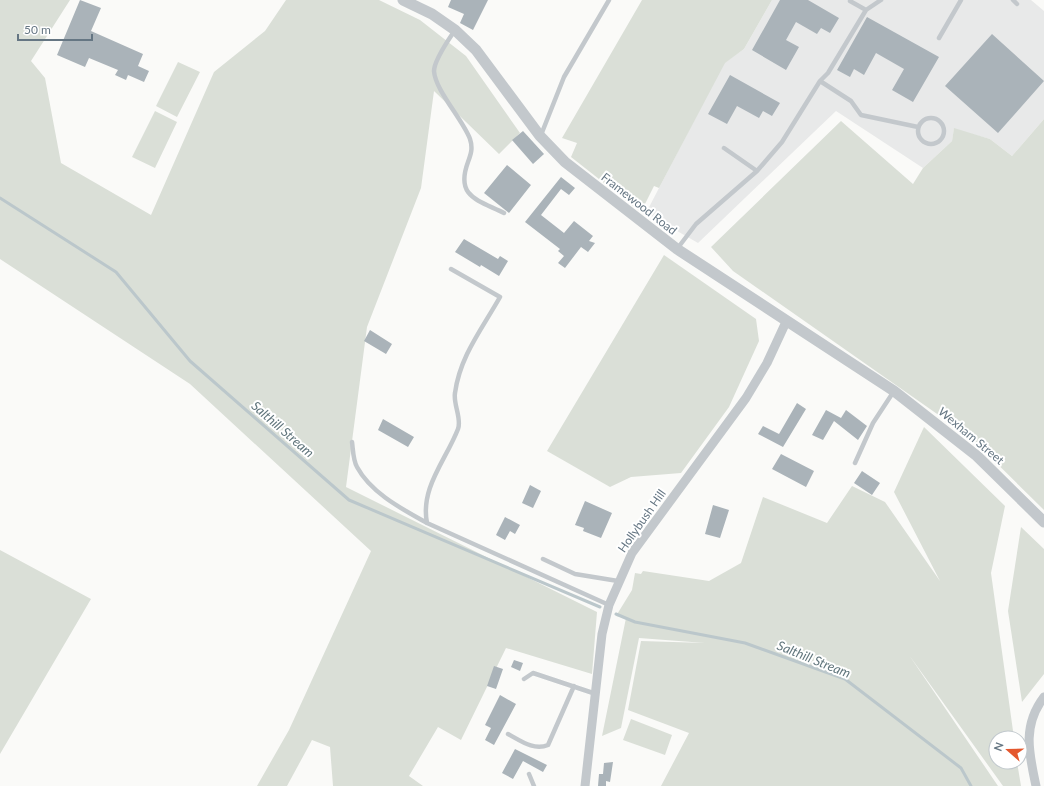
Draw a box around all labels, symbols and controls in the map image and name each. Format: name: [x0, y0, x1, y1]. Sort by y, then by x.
scale bar: [18, 16, 92, 42]
text: 50 m: [24, 22, 51, 37]
street label: Framewood Road: [598, 169, 680, 238]
water label: Salthill Stream: [248, 397, 318, 461]
street label: Wexham Street: [935, 404, 1008, 468]
street label: Hollybush Hill: [614, 486, 669, 555]
water label: Salthill Stream: [775, 637, 853, 681]
north arrow: [988, 730, 1028, 770]
text: N: [991, 740, 1006, 753]

